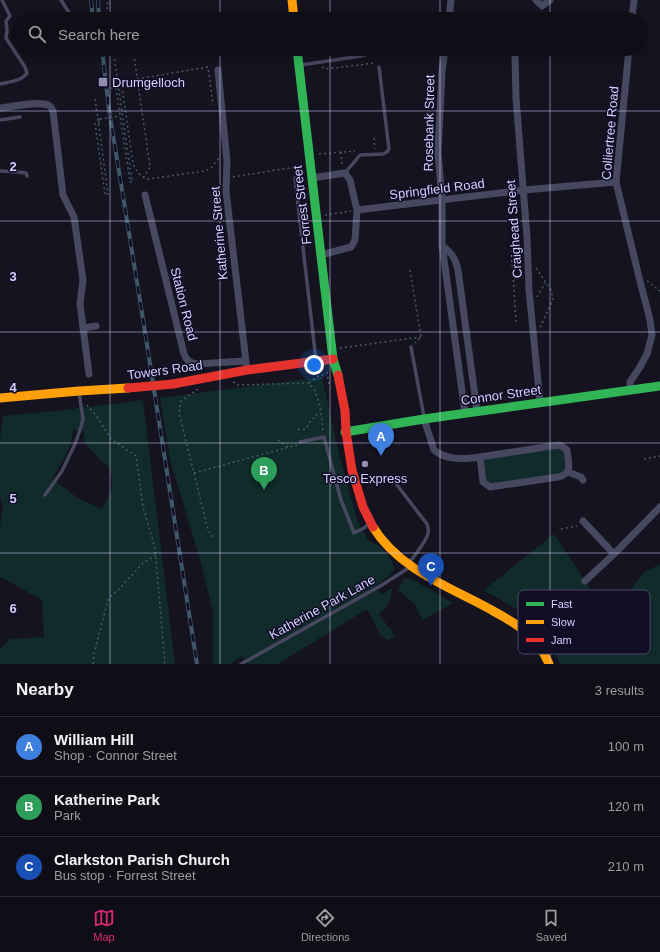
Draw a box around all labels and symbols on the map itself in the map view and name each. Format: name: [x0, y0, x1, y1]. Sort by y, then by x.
street label: Rosebank Street: [421, 74, 437, 172]
place label: Drumgelloch: [112, 75, 185, 90]
marker: Drumgelloch: [97, 76, 109, 88]
street label: Colliertree Road: [598, 86, 622, 180]
text: 2: [9, 159, 17, 174]
street label: Forrest Street: [290, 164, 314, 245]
street label: Springfield Road: [388, 176, 486, 202]
street label: Craighead Street: [503, 179, 525, 279]
street label: Katherine Street: [207, 185, 231, 280]
street label: Station Road: [168, 266, 200, 342]
text: 3: [9, 269, 17, 284]
your location: [304, 355, 324, 375]
street label: Towers Road: [126, 357, 204, 383]
text: 4: [9, 380, 17, 395]
street label: Connor Street: [460, 382, 542, 408]
pin: A: [368, 423, 394, 456]
pin: B: [251, 457, 277, 490]
marker: Tesco Express: [360, 459, 370, 469]
place label: Tesco Express: [323, 471, 408, 486]
text: 5: [9, 491, 17, 506]
pin: C: [418, 553, 444, 586]
street label: Katherine Park Lane: [267, 572, 377, 642]
legend: [518, 590, 650, 654]
text: Fast: [551, 598, 572, 610]
text: 6: [9, 601, 17, 616]
text: Slow: [551, 616, 575, 628]
text: Jam: [551, 634, 572, 646]

